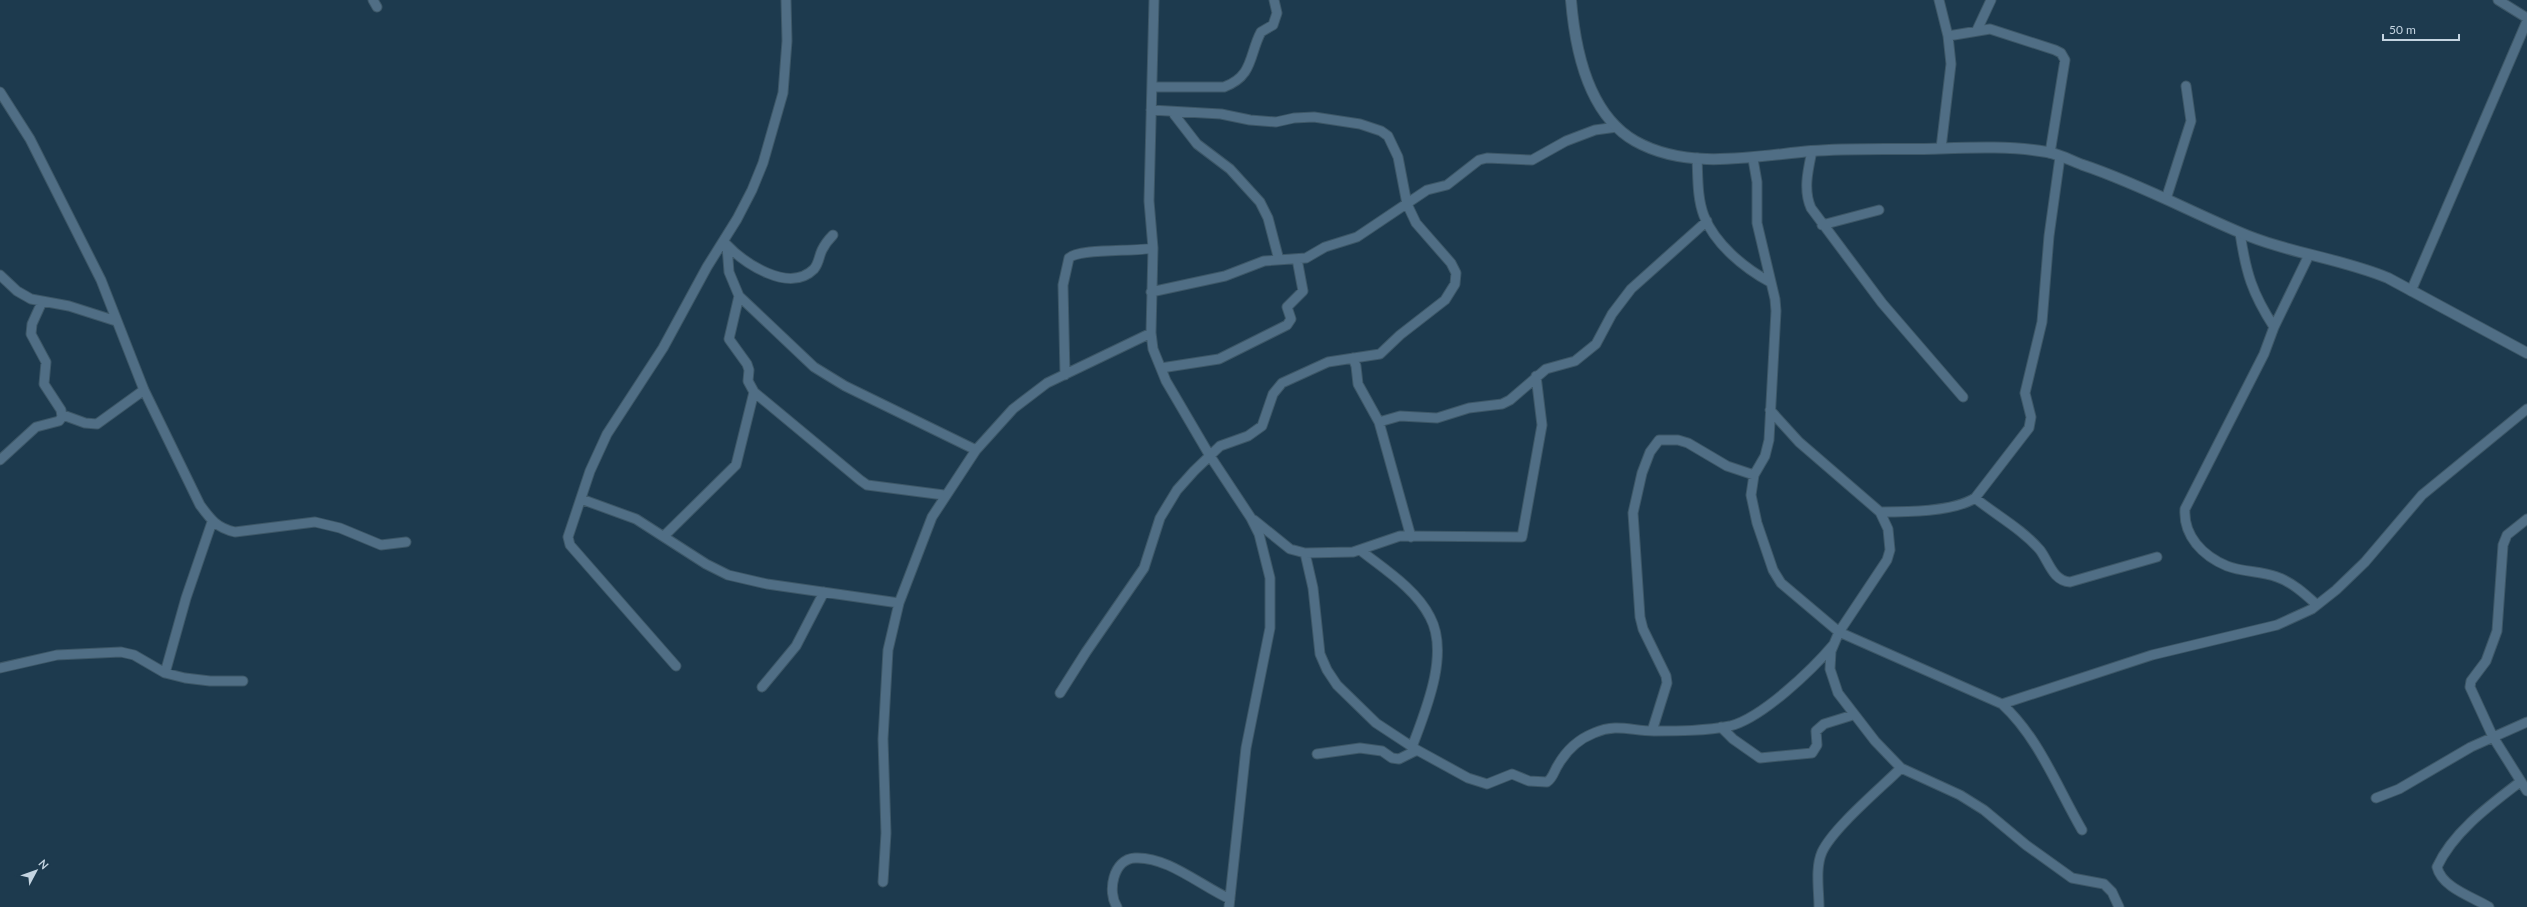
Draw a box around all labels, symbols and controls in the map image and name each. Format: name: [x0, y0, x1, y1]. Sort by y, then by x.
scale bar: [2383, 16, 2459, 42]
text: 50 m: [2389, 22, 2416, 37]
north arrow: [16, 851, 56, 891]
text: N: [36, 857, 52, 872]

